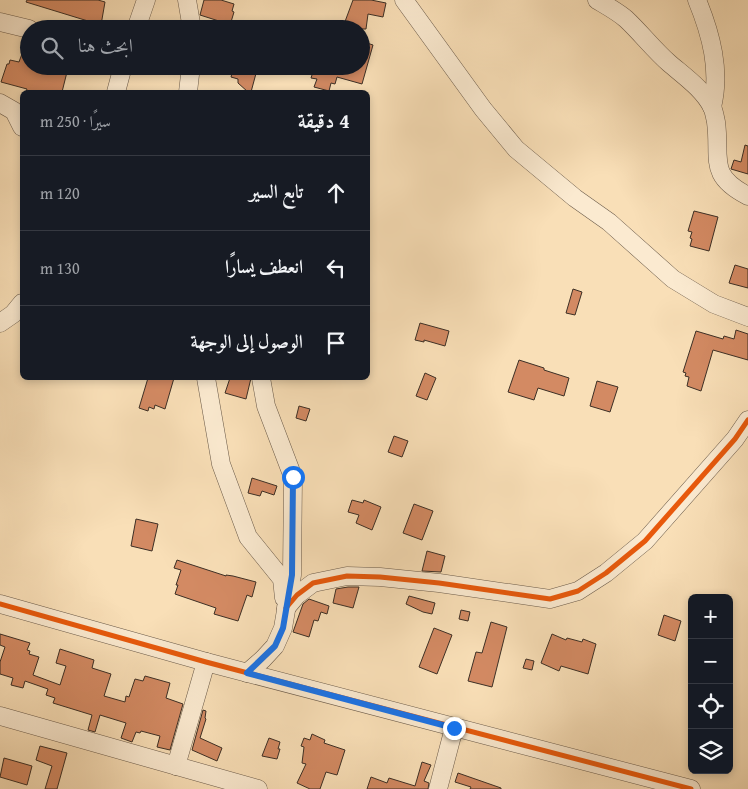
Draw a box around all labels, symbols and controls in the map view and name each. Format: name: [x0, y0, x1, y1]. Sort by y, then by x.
search box: [20, 20, 370, 75]
text: ابحث هنا: [78, 31, 133, 59]
icon: search: [38, 34, 66, 62]
text: 4 دقيقة: [298, 105, 350, 136]
text: سيرًا · 250 m: [40, 109, 111, 133]
text: تابع السير: [249, 177, 303, 205]
icon: ahead: [322, 179, 350, 207]
text: 120 m: [40, 181, 80, 205]
text: انعطف يسارًا: [225, 252, 303, 280]
icon: left: [322, 254, 350, 282]
text: 130 m: [40, 256, 80, 280]
text: الوصول إلى الوجهة: [191, 327, 303, 355]
icon: arrive: [322, 329, 350, 357]
route start: [282, 466, 305, 489]
map controls: [688, 594, 733, 774]
button: +: [688, 594, 733, 639]
button: −: [688, 639, 733, 684]
button: locate: [688, 684, 733, 729]
route end: [443, 717, 466, 740]
button: layers: [688, 729, 733, 774]

